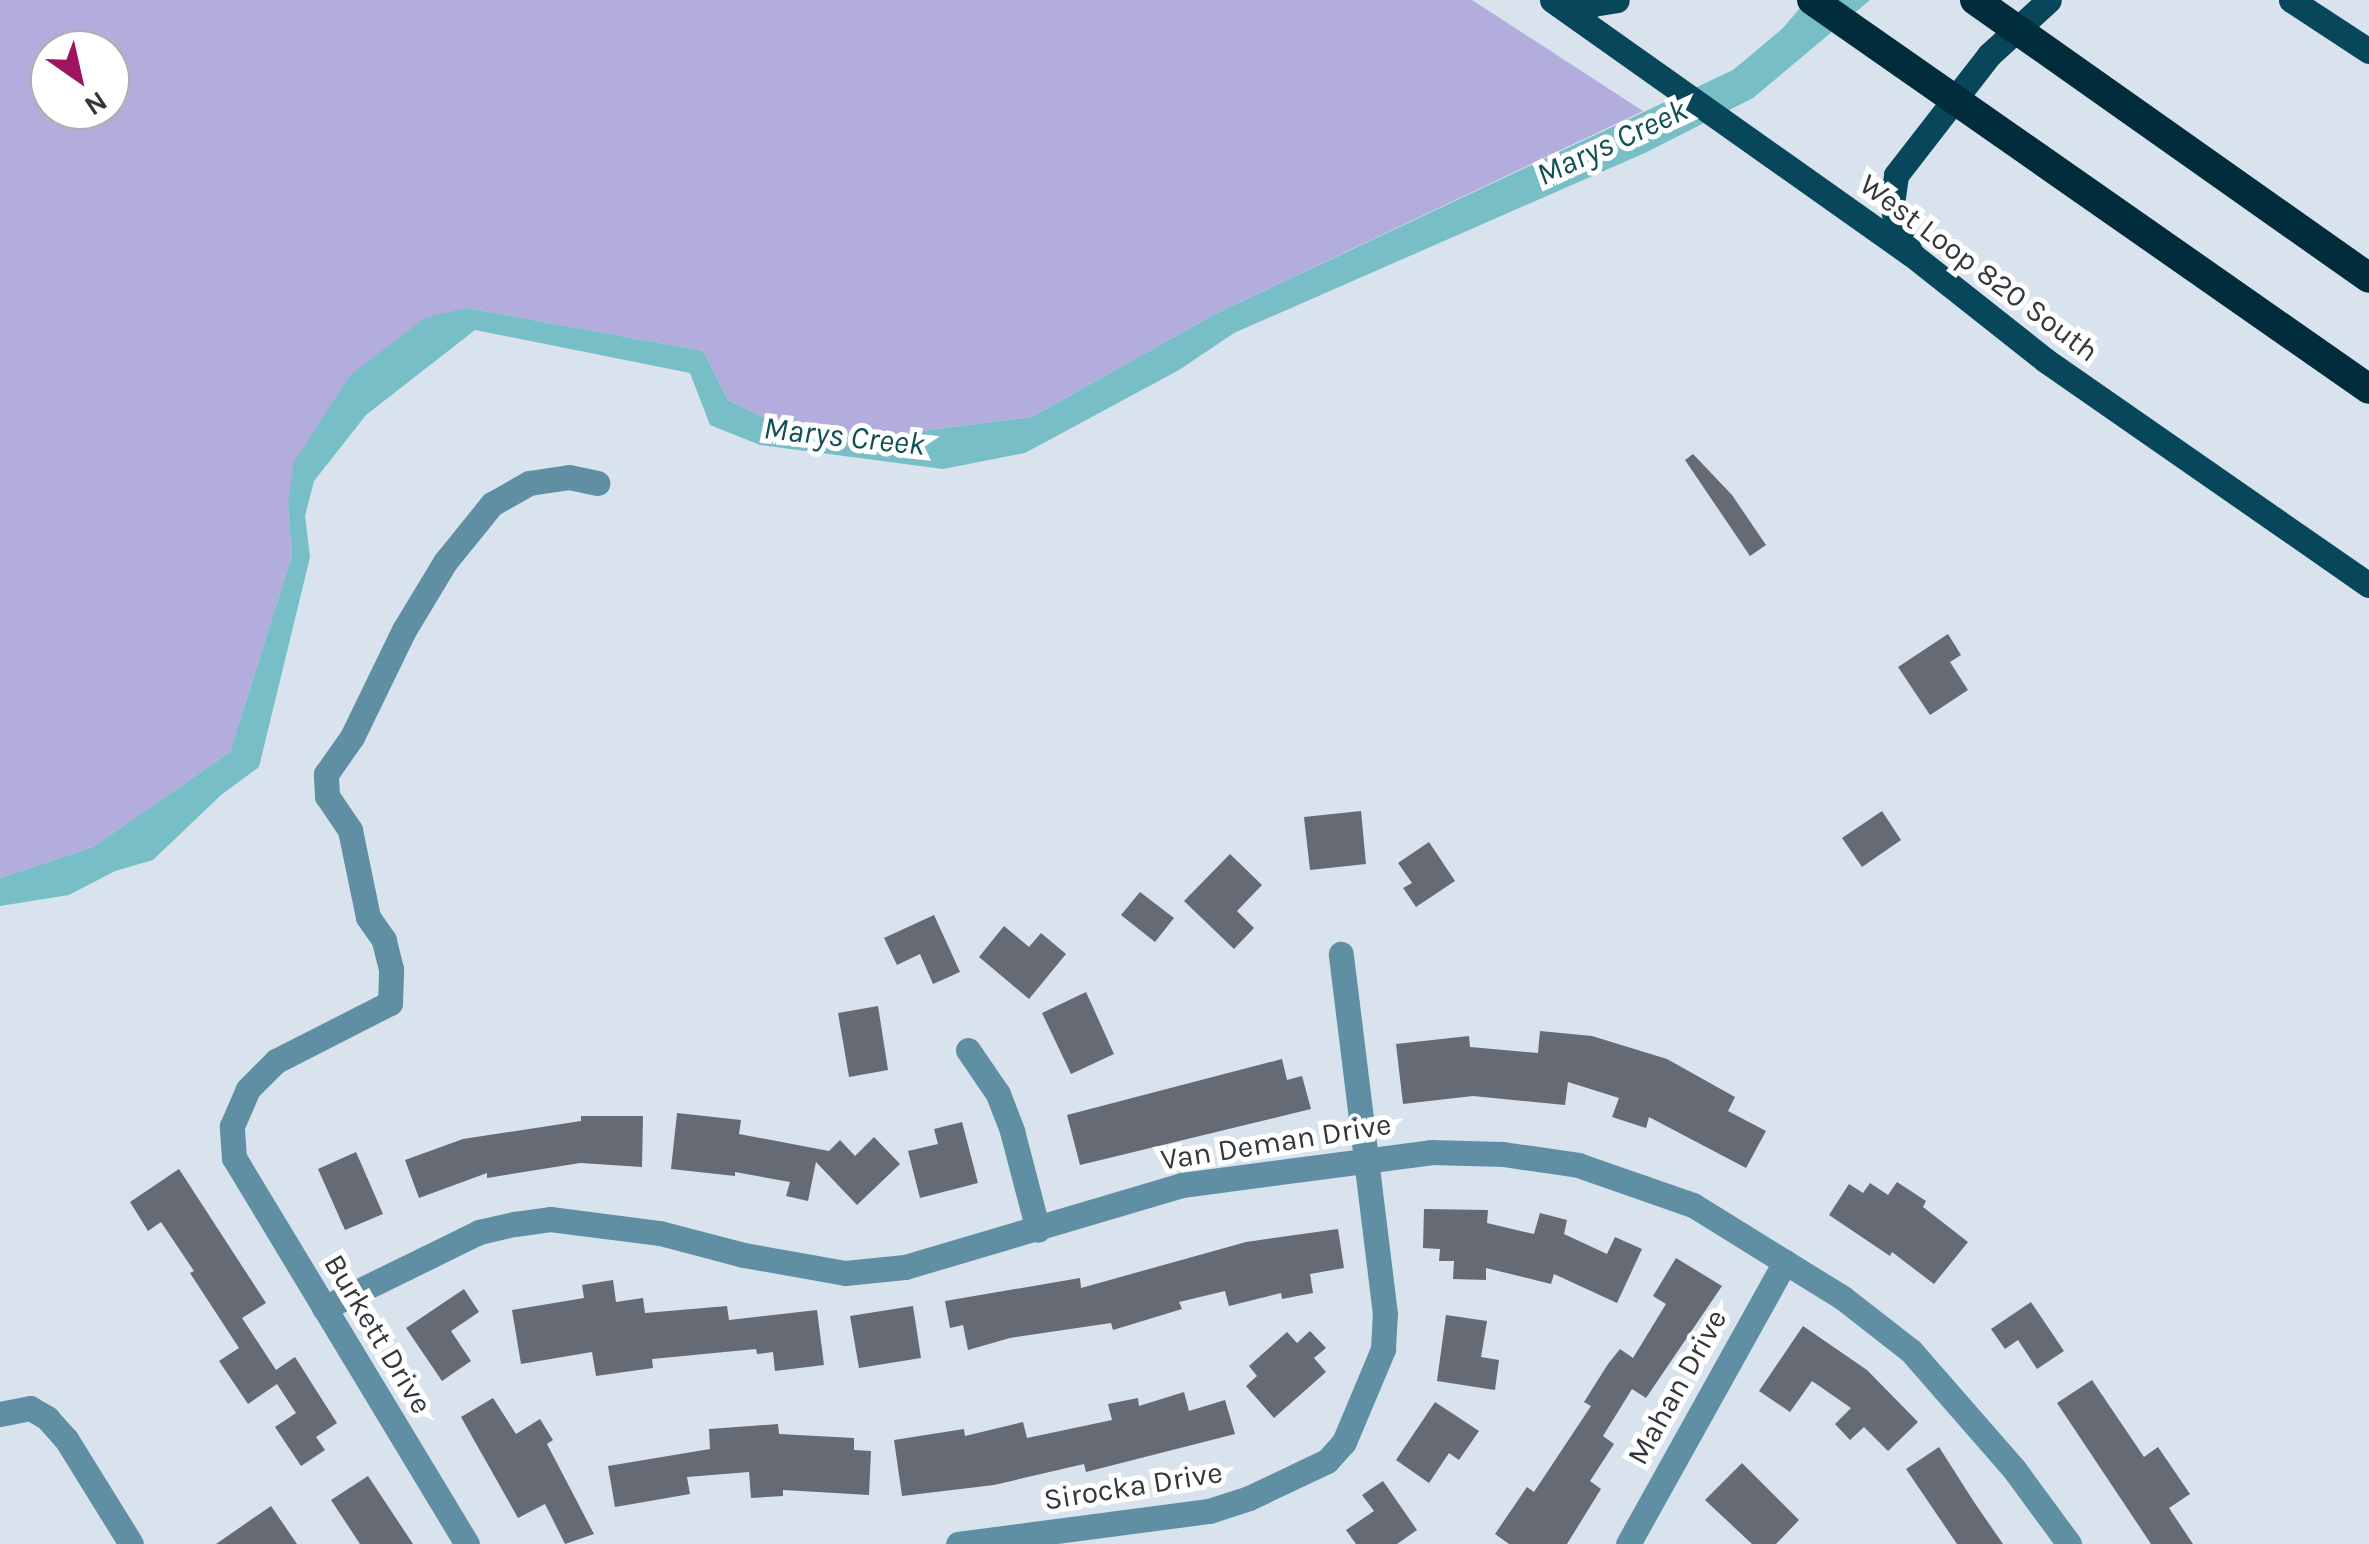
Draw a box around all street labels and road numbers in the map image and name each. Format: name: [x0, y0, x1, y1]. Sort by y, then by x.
street label: West Loop 820 South: [1852, 166, 2106, 370]
street label: Van Deman Drive: [1158, 1106, 1394, 1178]
street label: Burkett Drive: [316, 1248, 440, 1420]
street label: Mahan Drive: [1620, 1303, 1734, 1471]
street label: Sirocka Drive: [1041, 1454, 1225, 1518]

